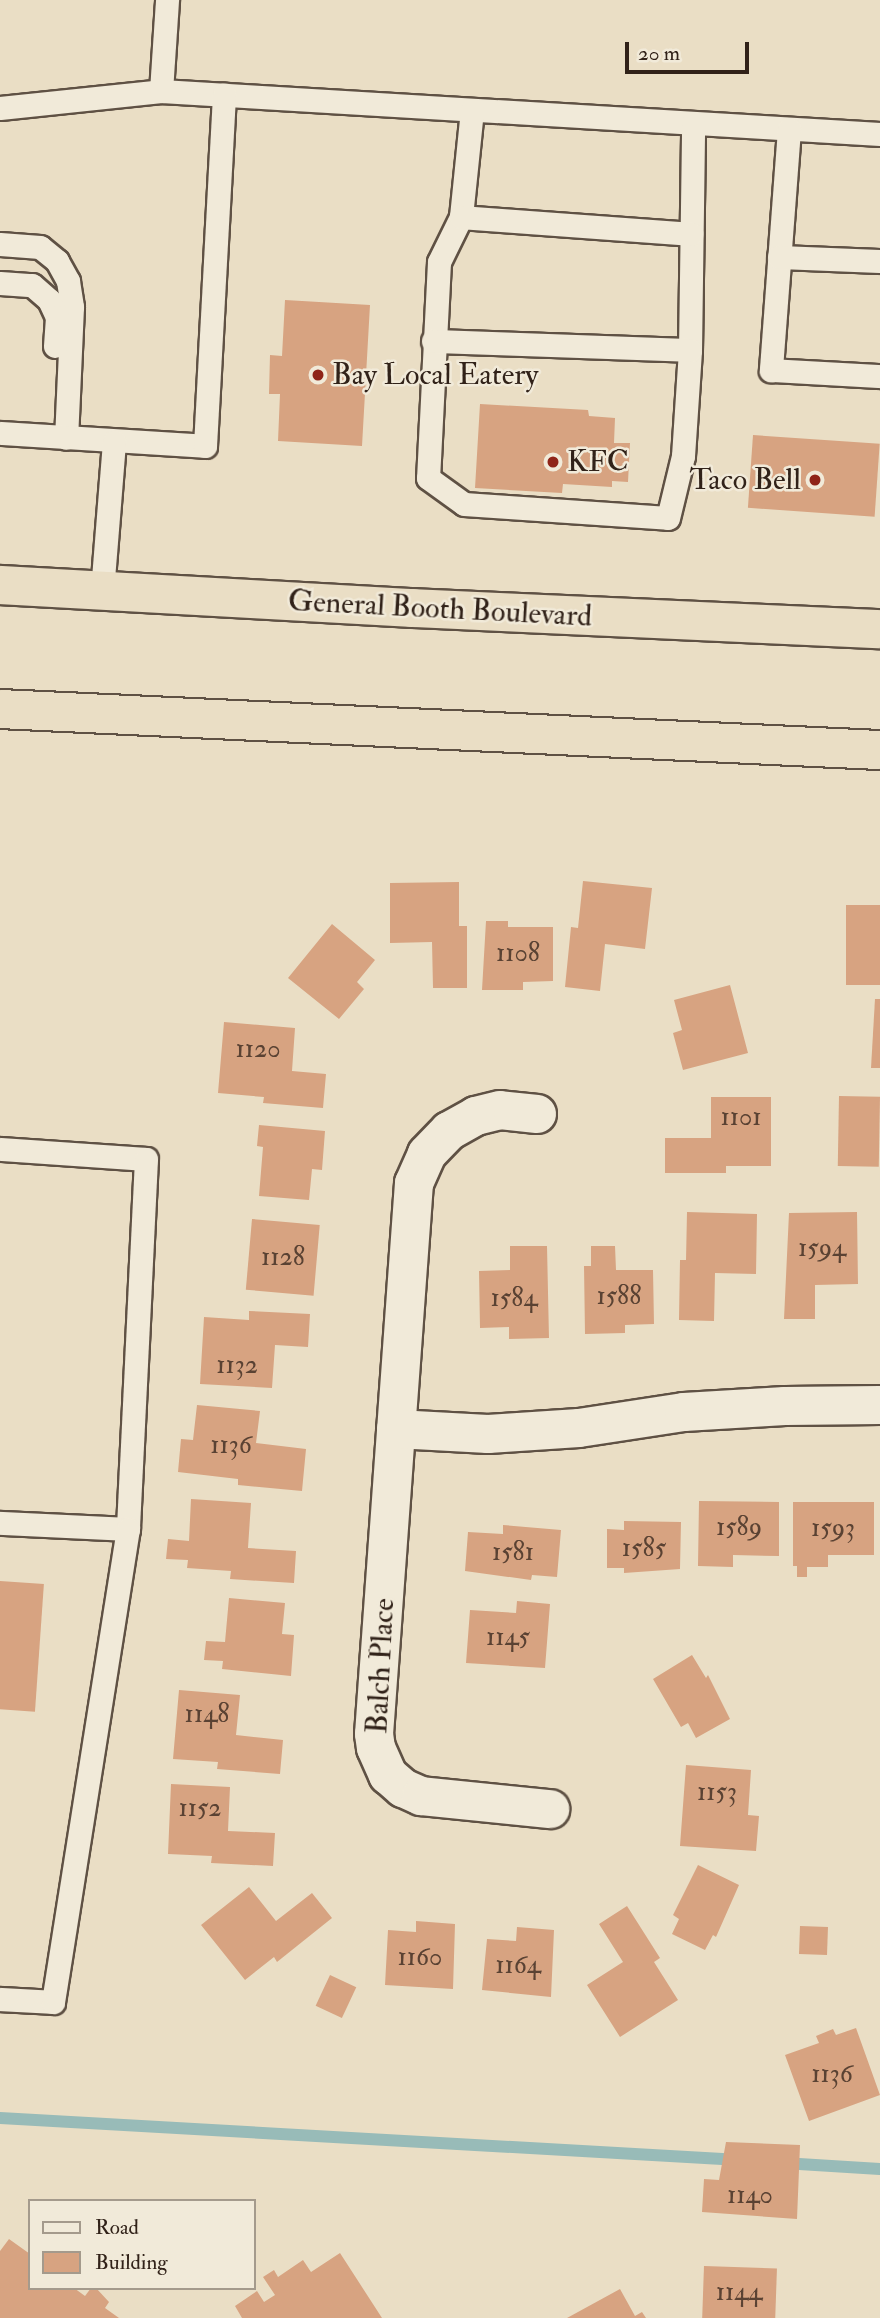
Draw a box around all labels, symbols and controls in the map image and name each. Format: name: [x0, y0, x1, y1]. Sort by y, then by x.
scale bar: [628, 28, 752, 72]
text: 20 m: [638, 40, 680, 67]
place label: Bay Local Eatery: [332, 357, 539, 393]
marker: Bay Local Eatery: [310, 367, 326, 383]
place label: KFC: [567, 444, 629, 480]
marker: KFC: [545, 454, 561, 470]
place label: Taco Bell: [689, 462, 801, 498]
marker: Taco Bell: [807, 472, 823, 488]
street label: General Booth Boulevard: [287, 583, 593, 635]
house number: 1108: [496, 938, 540, 970]
house number: 1120: [235, 1034, 281, 1066]
house number: 1101: [721, 1102, 761, 1134]
house number: 1594: [798, 1233, 846, 1265]
house number: 1128: [261, 1242, 305, 1274]
house number: 1588: [596, 1281, 642, 1313]
house number: 1584: [491, 1283, 537, 1315]
house number: 1132: [216, 1350, 258, 1382]
house number: 1136: [210, 1430, 252, 1462]
house number: 1589: [716, 1512, 762, 1544]
house number: 1593: [811, 1513, 855, 1545]
house number: 1585: [622, 1533, 666, 1565]
house number: 1581: [492, 1537, 534, 1569]
street label: Balch Place: [359, 1597, 403, 1735]
house number: 1145: [486, 1622, 530, 1654]
house number: 1148: [185, 1699, 229, 1731]
house number: 1153: [697, 1777, 737, 1809]
house number: 1152: [179, 1793, 221, 1825]
house number: 1160: [398, 1942, 442, 1974]
house number: 1164: [495, 1950, 541, 1982]
house number: 1136: [811, 2059, 853, 2091]
house number: 1140: [727, 2180, 773, 2212]
legend: [28, 2199, 256, 2290]
text: Road: [95, 2214, 139, 2241]
text: Building: [95, 2249, 168, 2276]
house number: 1144: [716, 2277, 762, 2309]

